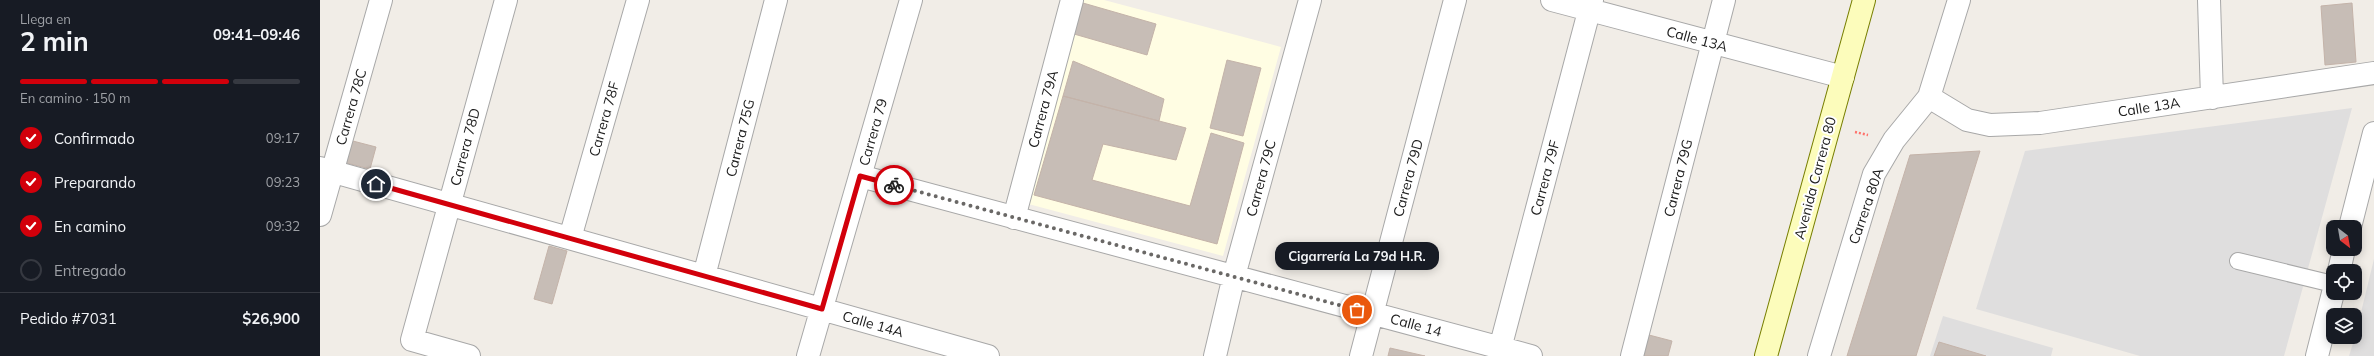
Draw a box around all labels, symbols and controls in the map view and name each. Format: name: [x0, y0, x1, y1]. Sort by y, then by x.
text: Llega en: [20, 11, 71, 27]
street label: Calle 13A: [1664, 22, 1730, 56]
text: 2 min: [20, 25, 89, 58]
text: 09:41–09:46: [213, 25, 300, 44]
street label: Carrera 78C: [331, 67, 371, 147]
street label: Carrera 79A: [1024, 68, 1062, 150]
street label: Carrera 78F: [585, 79, 623, 159]
text: En camino · 150 m: [20, 90, 130, 106]
street label: Calle 13A: [2117, 93, 2182, 121]
street label: Carrera 79: [855, 96, 891, 168]
street label: Carrera 75G: [722, 97, 758, 179]
street label: Carrera 78D: [446, 106, 484, 188]
street label: Avenida Carrera 80: [1790, 115, 1840, 241]
icon: check: [20, 127, 42, 149]
text: Confirmado: [54, 129, 135, 148]
text: 09:17: [266, 130, 300, 146]
street label: Carrera 79D: [1389, 137, 1427, 219]
street label: Carrera 79G: [1660, 137, 1696, 219]
street label: Carrera 79C: [1242, 138, 1280, 218]
street label: Carrera 79F: [1526, 138, 1564, 218]
courier: [874, 165, 914, 205]
street label: Carrera 80A: [1845, 165, 1888, 247]
pin: [359, 167, 393, 201]
icon: check: [20, 171, 42, 193]
text: Preparando: [54, 173, 136, 192]
icon: home: [365, 173, 387, 195]
text: 09:23: [266, 174, 300, 190]
icon: bike: [883, 174, 905, 196]
icon: check: [20, 215, 42, 237]
text: En camino: [54, 217, 126, 236]
text: 09:32: [266, 218, 300, 234]
north arrow: [2326, 220, 2362, 256]
map controls: [2326, 220, 2362, 344]
callout: Cigarrería La 79d H.R.: [1275, 242, 1439, 270]
text: Cigarrería La 79d H.R.: [1288, 248, 1426, 264]
text: Entregado: [54, 261, 126, 280]
button: locate: [2326, 264, 2362, 300]
pin: [1340, 293, 1374, 327]
icon: bag: [1346, 299, 1368, 321]
street label: Calle 14A: [840, 307, 906, 341]
button: layers: [2326, 308, 2362, 344]
text: Pedido #7031: [20, 309, 117, 328]
text: $26,900: [242, 309, 300, 328]
street label: Calle 14: [1388, 310, 1444, 341]

